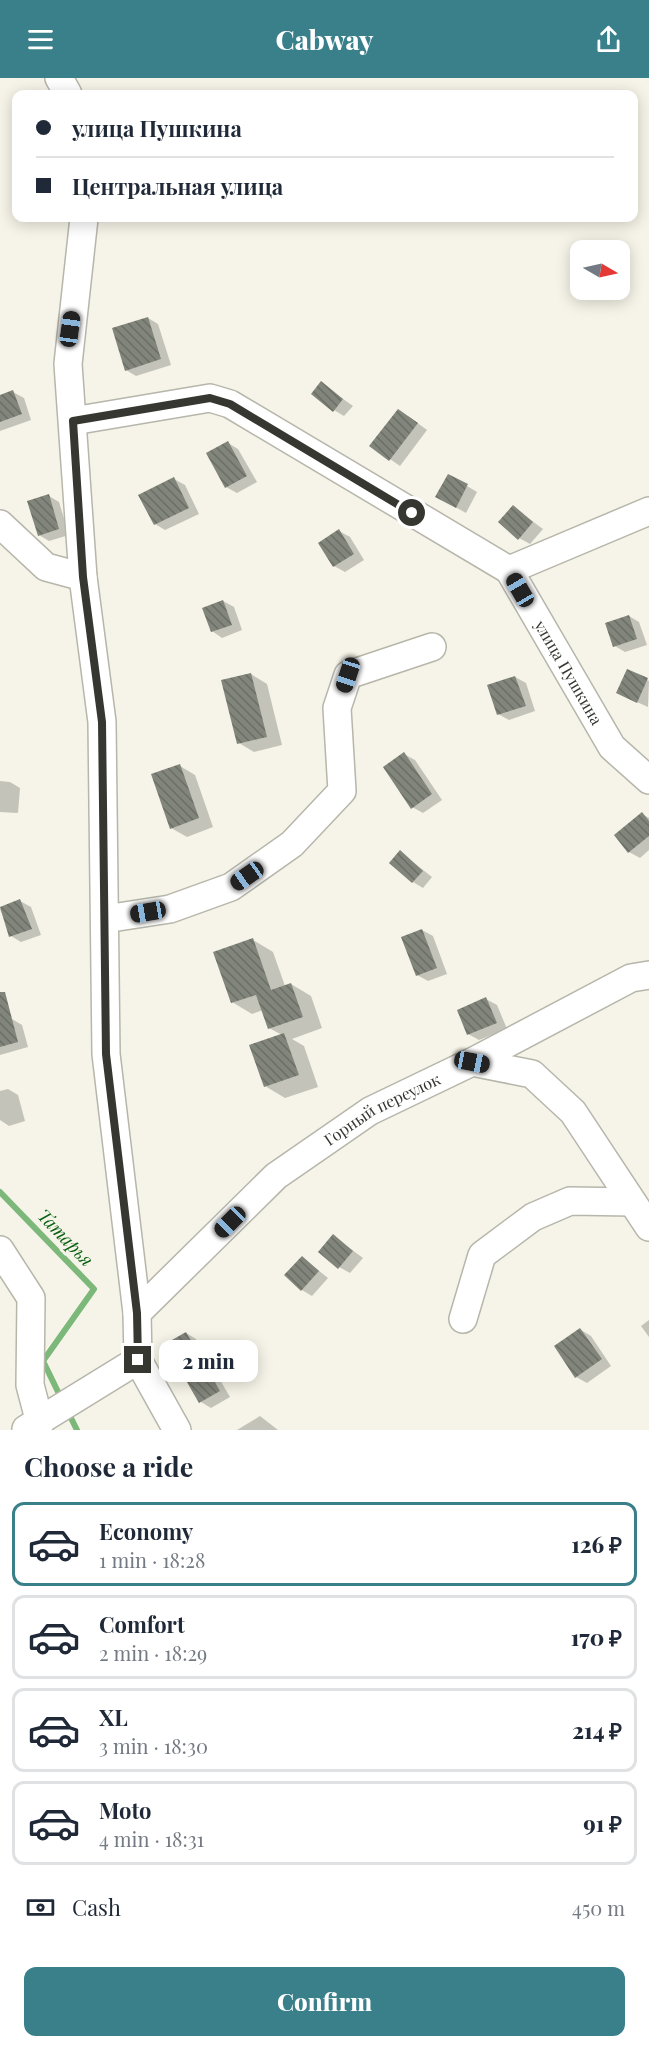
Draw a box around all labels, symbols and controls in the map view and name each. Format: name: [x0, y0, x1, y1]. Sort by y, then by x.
text: Cabway: [275, 21, 374, 57]
icon: menu: [24, 23, 57, 56]
icon: share: [592, 23, 625, 56]
text: улица Пушкина: [72, 113, 242, 143]
text: Центральная улица: [72, 171, 283, 201]
north arrow: [570, 240, 630, 300]
map controls: [570, 240, 630, 300]
car: [59, 310, 81, 348]
route start: [398, 499, 425, 526]
car: [503, 570, 537, 610]
street label: улица Пушкина: [530, 615, 608, 728]
car: [334, 655, 362, 695]
car: [227, 858, 267, 894]
car: [129, 900, 167, 924]
car: [453, 1050, 491, 1074]
street label: Горный переулок: [320, 1068, 443, 1150]
water label: Татарья: [32, 1203, 99, 1271]
car: [211, 1203, 249, 1241]
callout: 2 min: [159, 1339, 258, 1381]
route end: [124, 1346, 151, 1373]
text: 2 min: [182, 1347, 235, 1374]
text: Choose a ride: [24, 1448, 193, 1484]
text: Economy: [99, 1516, 193, 1546]
icon: car: [27, 1517, 81, 1571]
text: 126 ₽: [571, 1529, 622, 1559]
text: 1 min · 18:28: [99, 1546, 205, 1573]
text: Comfort: [99, 1609, 185, 1639]
icon: car: [27, 1610, 81, 1664]
text: 170 ₽: [571, 1622, 622, 1652]
text: 2 min · 18:29: [99, 1639, 207, 1666]
text: XL: [99, 1702, 128, 1732]
icon: car: [27, 1703, 81, 1757]
text: 214 ₽: [572, 1715, 622, 1745]
text: 3 min · 18:30: [99, 1732, 208, 1759]
text: Moto: [99, 1795, 152, 1825]
icon: car: [27, 1796, 81, 1850]
text: 91 ₽: [583, 1808, 622, 1838]
text: 4 min · 18:31: [99, 1825, 204, 1852]
icon: cash: [24, 1891, 57, 1924]
text: Cash: [72, 1892, 121, 1922]
text: 450 m: [572, 1894, 625, 1921]
button: Confirm: [24, 1967, 625, 2036]

